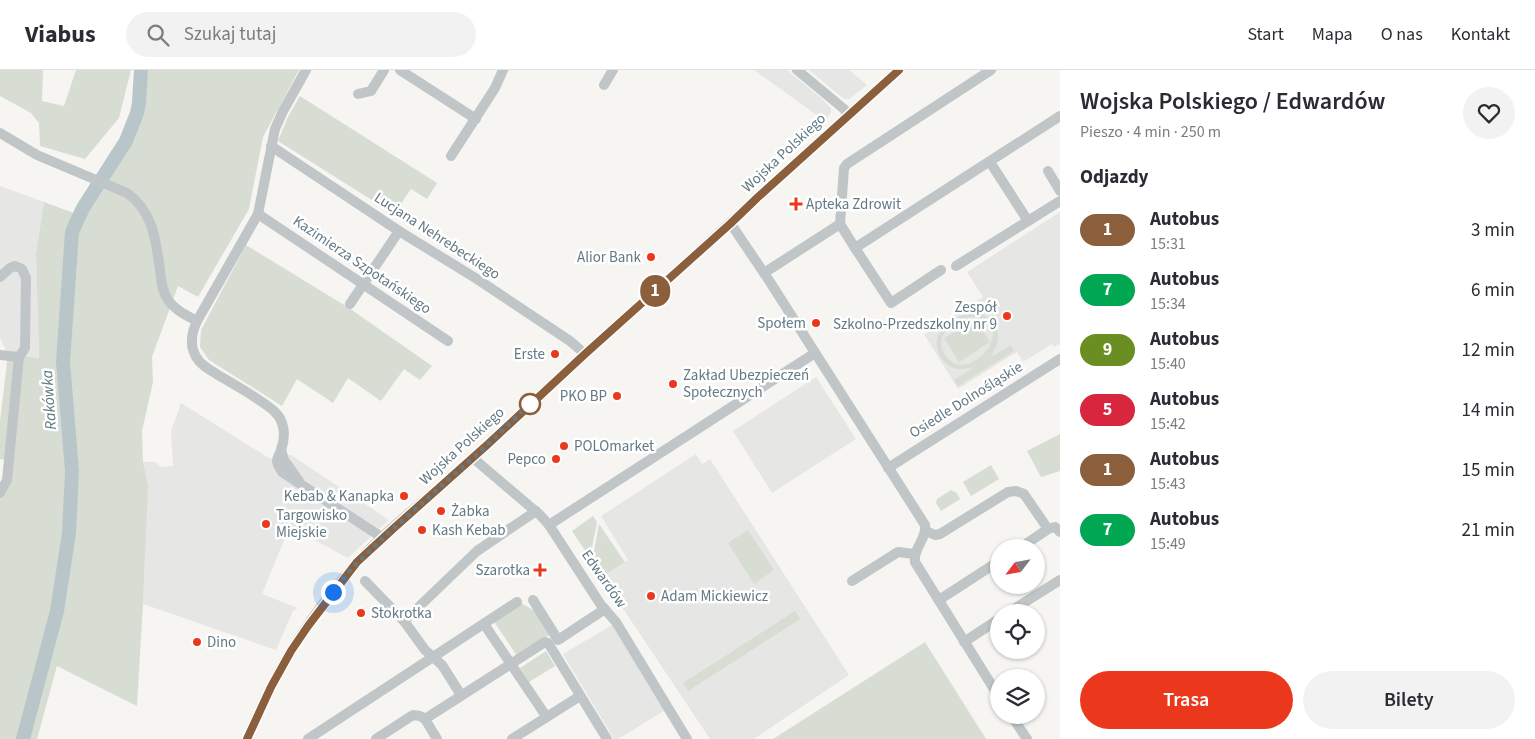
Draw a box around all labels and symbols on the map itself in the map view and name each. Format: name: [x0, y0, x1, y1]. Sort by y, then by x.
street label: Wojska Polskiego: [737, 108, 831, 198]
street label: Lucjana Nehrebeckiego: [370, 187, 504, 285]
place label: Apteka Zdrowit: [806, 194, 901, 215]
marker: Apteka Zdrowit: [790, 198, 802, 210]
street label: Kazimierza Szpotańskiego: [289, 211, 435, 319]
place label: Alior Bank: [577, 247, 642, 268]
marker: Alior Bank: [645, 251, 657, 263]
line badge: 1: [639, 275, 671, 307]
place label: Zespół Szkolno-Przedszkolny nr 9: [833, 297, 998, 335]
marker: Zespół Szkolno-Przedszkolny nr 9: [1001, 310, 1013, 322]
place label: Społem: [757, 313, 806, 334]
marker: Społem: [810, 317, 822, 329]
place label: Erste: [514, 344, 545, 365]
marker: Erste: [549, 348, 561, 360]
street label: Osiedle Dolnośląskie: [905, 357, 1027, 443]
place label: Zakład Ubezpieczeń Społecznych: [683, 365, 809, 403]
water label: Rakówka: [36, 369, 62, 431]
marker: Zakład Ubezpieczeń Społecznych: [667, 378, 679, 390]
place label: PKO BP: [560, 386, 607, 407]
marker: PKO BP: [611, 390, 623, 402]
unlabelled marker: [519, 393, 541, 415]
street label: Wojska Polskiego: [415, 402, 509, 490]
place label: POLOmarket: [574, 436, 654, 457]
marker: POLOmarket: [558, 440, 570, 452]
place label: Pepco: [507, 449, 546, 470]
marker: Pepco: [550, 453, 562, 465]
place label: Kebab & Kanapka: [284, 486, 394, 507]
marker: Kebab & Kanapka: [398, 490, 410, 502]
place label: Żabka: [451, 501, 490, 522]
place label: Targowisko Miejskie: [276, 505, 347, 543]
marker: Żabka: [435, 505, 447, 517]
marker: Targowisko Miejskie: [260, 518, 272, 530]
place label: Kash Kebab: [432, 520, 506, 541]
marker: Kash Kebab: [416, 524, 428, 536]
north arrow: [990, 539, 1045, 594]
street label: Edwardów: [576, 546, 632, 612]
place label: Szarotka: [476, 560, 530, 581]
marker: Szarotka: [534, 564, 546, 576]
your location: [321, 580, 346, 605]
place label: Adam Mickiewicz: [661, 586, 768, 607]
marker: Adam Mickiewicz: [645, 590, 657, 602]
place label: Stokrotka: [371, 603, 432, 624]
marker: Stokrotka: [355, 607, 367, 619]
place label: Dino: [207, 632, 236, 653]
marker: Dino: [191, 636, 203, 648]

